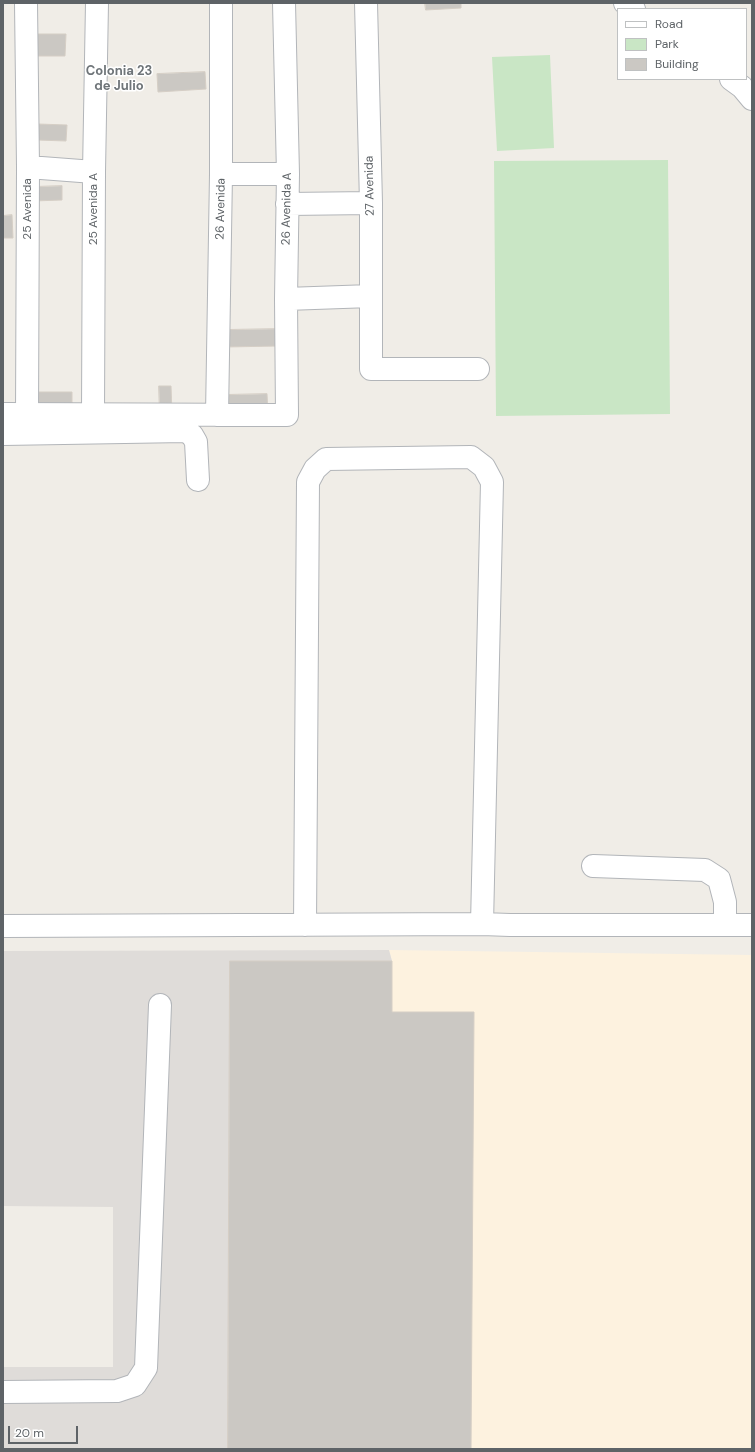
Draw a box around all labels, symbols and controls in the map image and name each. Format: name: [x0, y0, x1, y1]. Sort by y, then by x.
legend: [617, 8, 747, 80]
text: Road: [655, 16, 683, 32]
text: Park: [655, 36, 679, 52]
text: Building: [655, 56, 699, 72]
district label: Colonia 23 de Julio: [86, 64, 152, 95]
street label: 27 Avenida: [362, 156, 378, 216]
street label: 26 Avenida A: [279, 172, 295, 246]
street label: 25 Avenida A: [87, 173, 101, 245]
street label: 25 Avenida: [21, 178, 35, 240]
street label: 26 Avenida: [213, 178, 229, 240]
scale bar: [10, 1418, 80, 1444]
text: 20 m: [15, 1425, 44, 1441]

